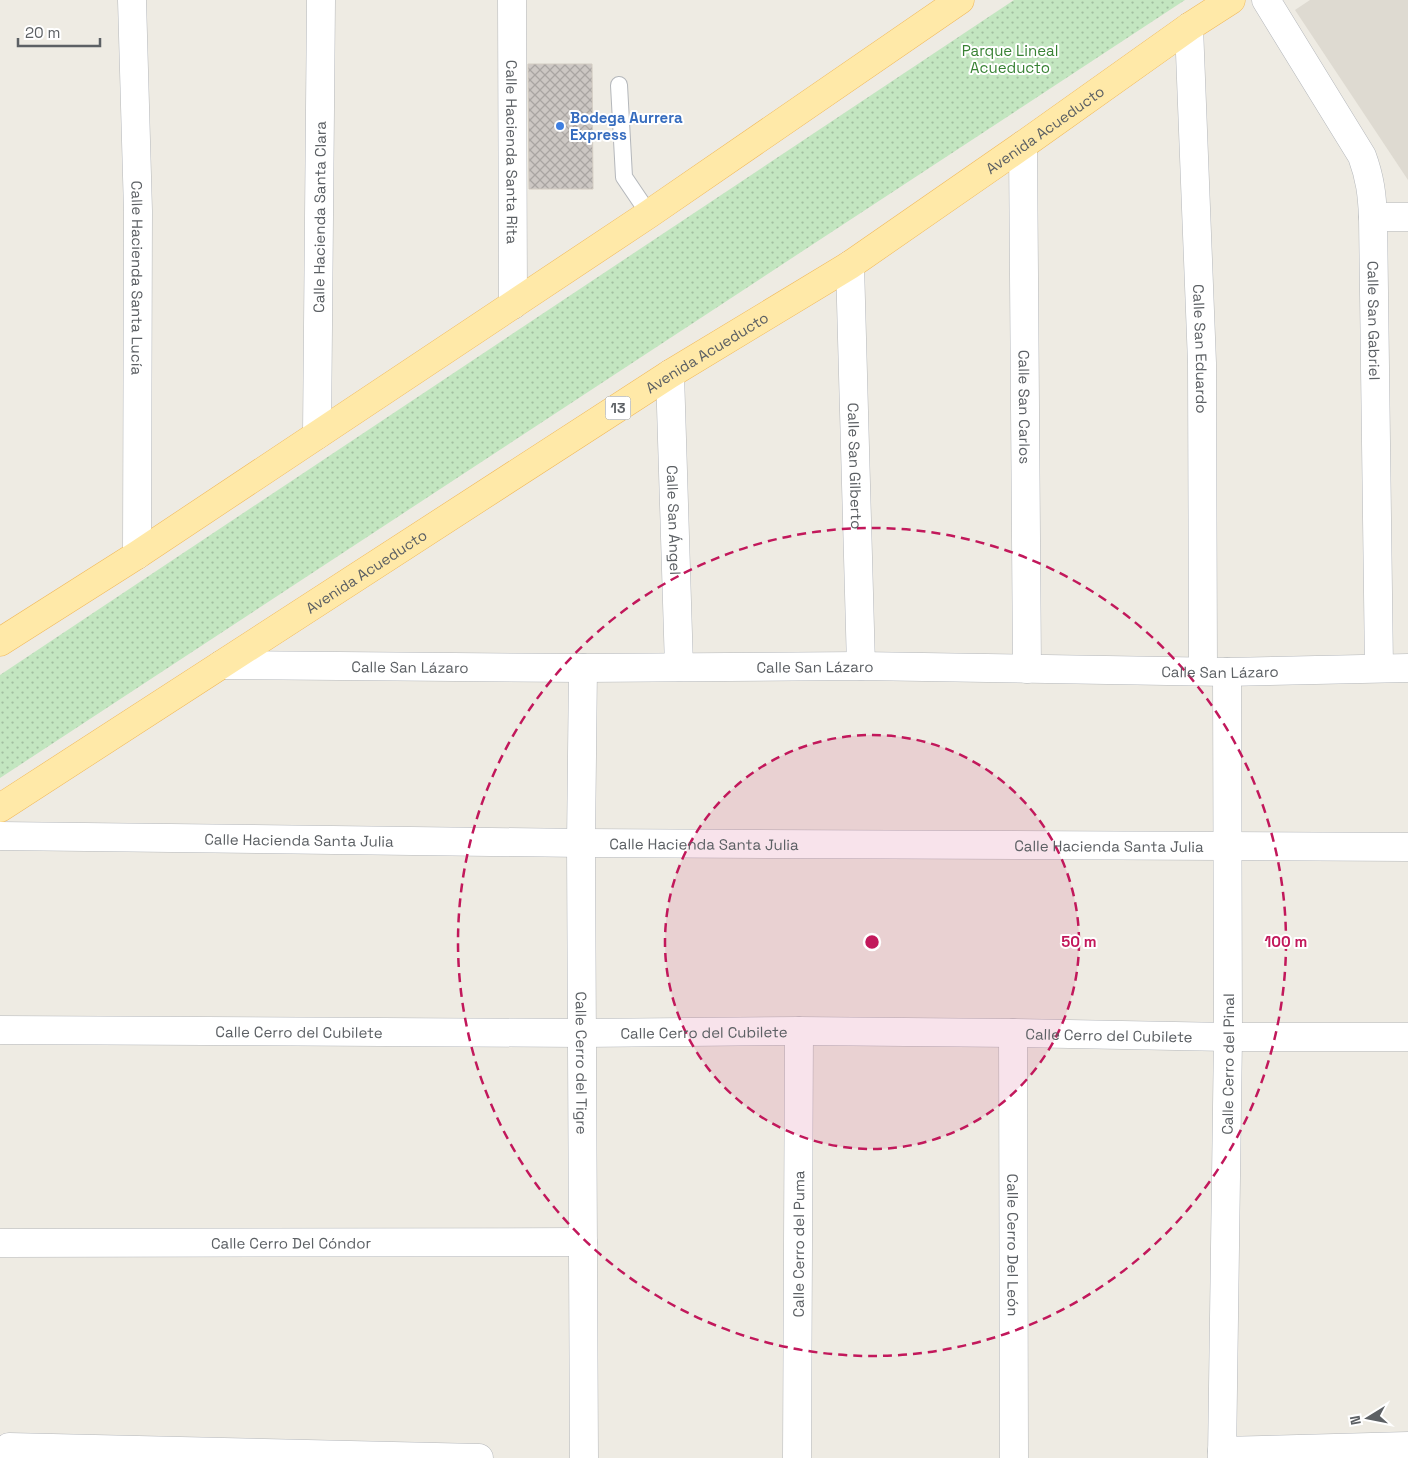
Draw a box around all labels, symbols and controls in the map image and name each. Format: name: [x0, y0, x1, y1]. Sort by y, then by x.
scale bar: [18, 15, 100, 47]
text: 20 m: [25, 23, 60, 42]
park label: Parque Lineal Acueducto: [962, 41, 1058, 77]
street label: Calle Hacienda Santa Rita: [503, 60, 522, 245]
street label: Avenida Acueducto: [982, 81, 1108, 178]
place label: Bodega Aurrera Express: [570, 108, 683, 144]
marker: Bodega Aurrera Express: [554, 120, 566, 132]
street label: Calle Hacienda Santa Clara: [309, 121, 329, 313]
street label: Calle Hacienda Santa Lucía: [128, 180, 148, 376]
street label: Calle San Gabriel: [1364, 261, 1385, 380]
street label: Calle San Eduardo: [1189, 284, 1212, 414]
street label: Avenida Acueducto: [642, 307, 772, 397]
street label: Calle San Carlos: [1015, 350, 1035, 464]
road number: 13: [606, 396, 630, 419]
street label: Calle San Gilberto: [844, 402, 867, 530]
street label: Calle San Ángel: [663, 465, 686, 575]
street label: Avenida Acueducto: [302, 525, 430, 617]
street label: Calle San Lázaro: [756, 656, 874, 676]
street label: Calle San Lázaro: [351, 657, 469, 677]
street label: Calle San Lázaro: [1161, 661, 1279, 682]
street label: Calle Hacienda Santa Julia: [204, 829, 394, 850]
street label: Calle Hacienda Santa Julia: [609, 834, 799, 854]
street label: Calle Hacienda Santa Julia: [1014, 836, 1204, 856]
text: 50 m: [1061, 932, 1097, 951]
text: 100 m: [1265, 932, 1307, 951]
centre of rings: [863, 933, 881, 951]
street label: Calle Cerro del Tigre: [572, 991, 592, 1135]
street label: Calle Cerro del Pinal: [1217, 993, 1238, 1135]
street label: Calle Cerro del Cubilete: [215, 1022, 383, 1041]
street label: Calle Cerro del Cubilete: [620, 1022, 788, 1042]
street label: Calle Cerro del Cubilete: [1025, 1024, 1193, 1046]
street label: Calle Cerro del Puma: [788, 1170, 808, 1318]
street label: Calle Cerro Del León: [1004, 1173, 1023, 1317]
street label: Calle Cerro Del Cóndor: [211, 1233, 371, 1252]
north arrow: [1343, 1393, 1393, 1443]
text: N: [1346, 1414, 1365, 1426]

